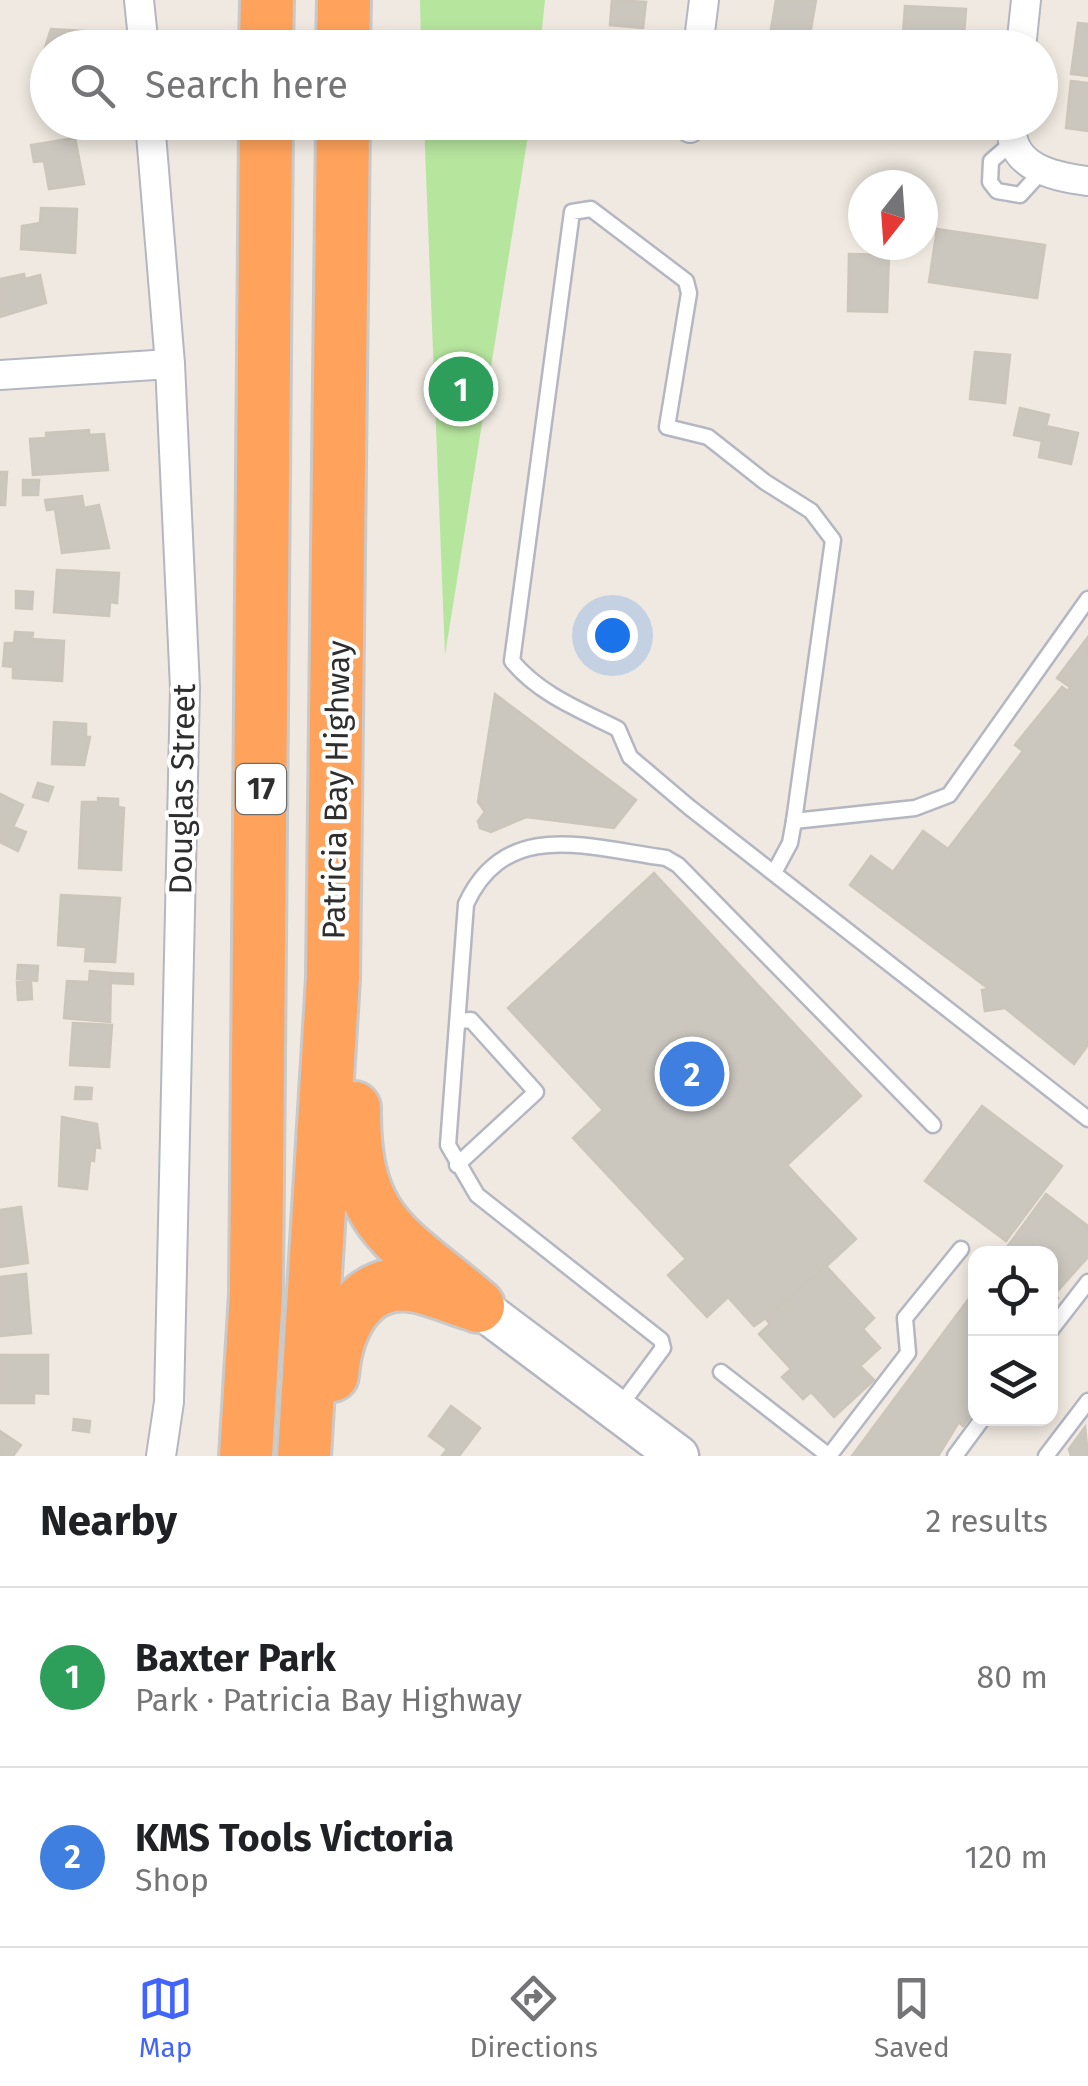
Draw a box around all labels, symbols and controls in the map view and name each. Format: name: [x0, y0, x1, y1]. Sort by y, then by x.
search box: [30, 30, 1058, 140]
icon: search: [65, 58, 120, 113]
text: Search here: [145, 62, 348, 108]
north arrow: [848, 170, 938, 260]
pin: 1: [428, 352, 494, 426]
your location: [587, 610, 638, 661]
street label: Patricia Bay Highway: [314, 640, 358, 940]
street label: Douglas Street: [161, 683, 203, 895]
road number: 17: [236, 764, 286, 814]
pin: 2: [660, 1036, 724, 1112]
map controls: [968, 1246, 1058, 1426]
button: locate: [968, 1246, 1058, 1336]
button: layers: [968, 1336, 1058, 1426]
text: Nearby: [40, 1496, 177, 1546]
text: 2 results: [925, 1502, 1048, 1540]
text: Baxter Park: [135, 1635, 336, 1681]
text: 1: [65, 1658, 80, 1696]
text: 80 m: [977, 1658, 1048, 1696]
text: Park · Patricia Bay Highway: [135, 1681, 522, 1719]
text: KMS Tools Victoria: [135, 1815, 454, 1861]
text: 2: [64, 1838, 81, 1876]
text: 120 m: [965, 1838, 1048, 1876]
text: Shop: [135, 1861, 209, 1899]
tab: Map: [138, 1971, 193, 2064]
tab: Directions: [469, 1971, 598, 2064]
tab: Saved: [874, 1971, 950, 2064]

